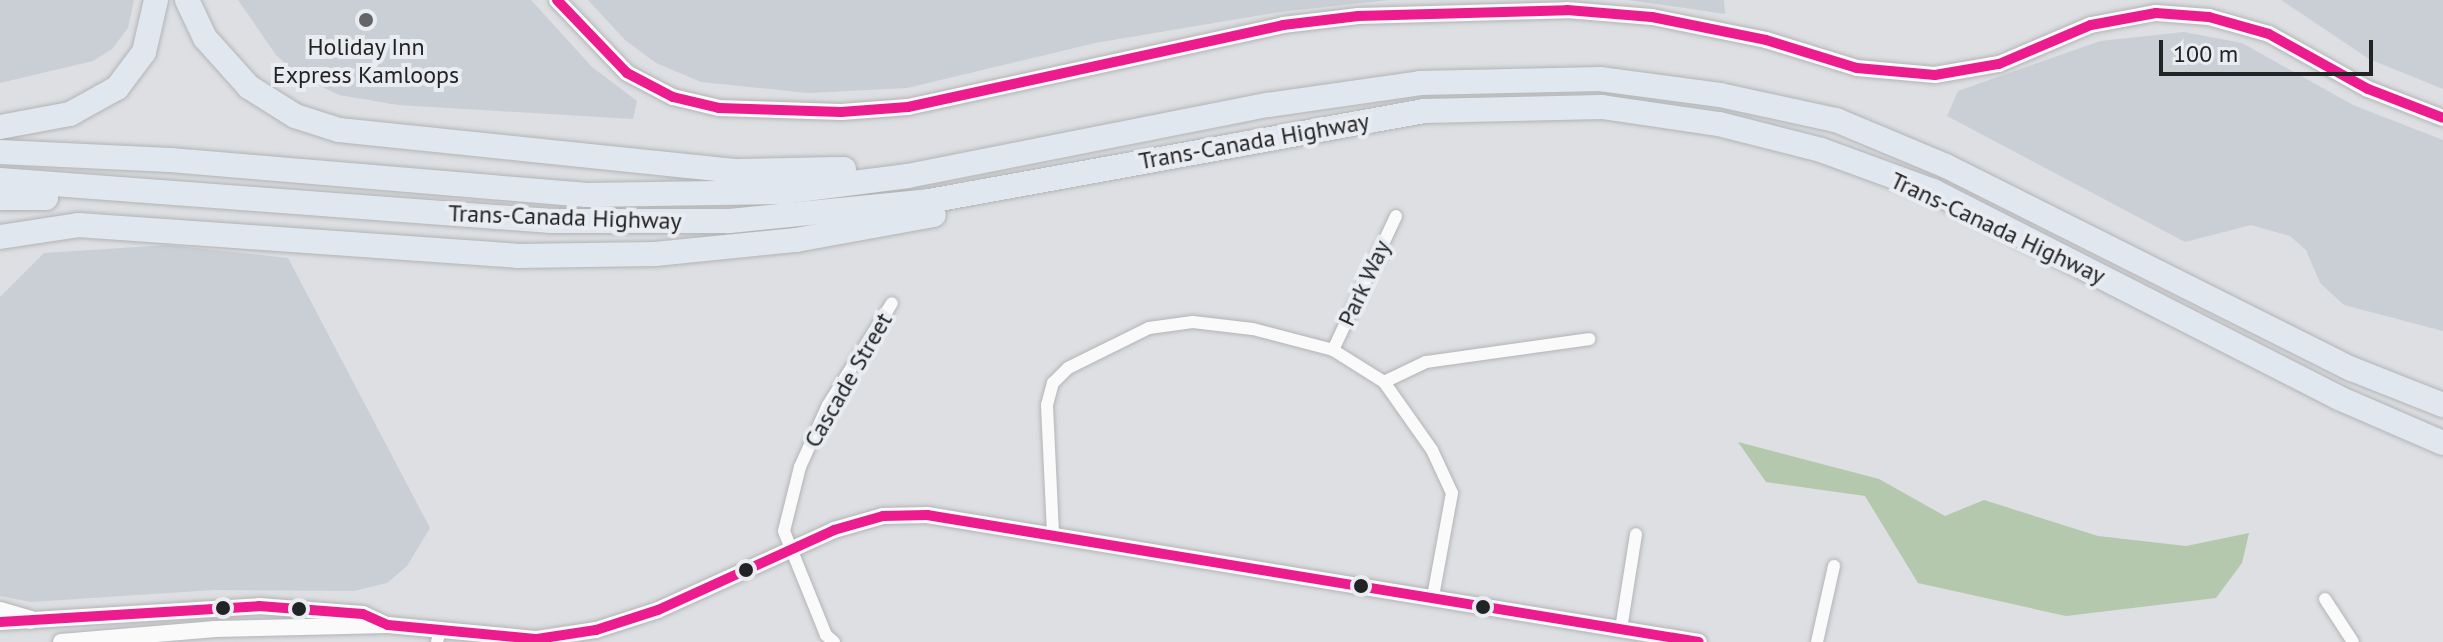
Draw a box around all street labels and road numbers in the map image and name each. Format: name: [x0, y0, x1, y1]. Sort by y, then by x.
street label: Trans-Canada Highway: [1137, 107, 1371, 175]
street label: Trans-Canada Highway: [1886, 166, 2110, 290]
street label: Trans-Canada Highway: [448, 199, 682, 235]
street label: Park Way: [1331, 235, 1397, 331]
street label: Cascade Street: [798, 307, 898, 453]

